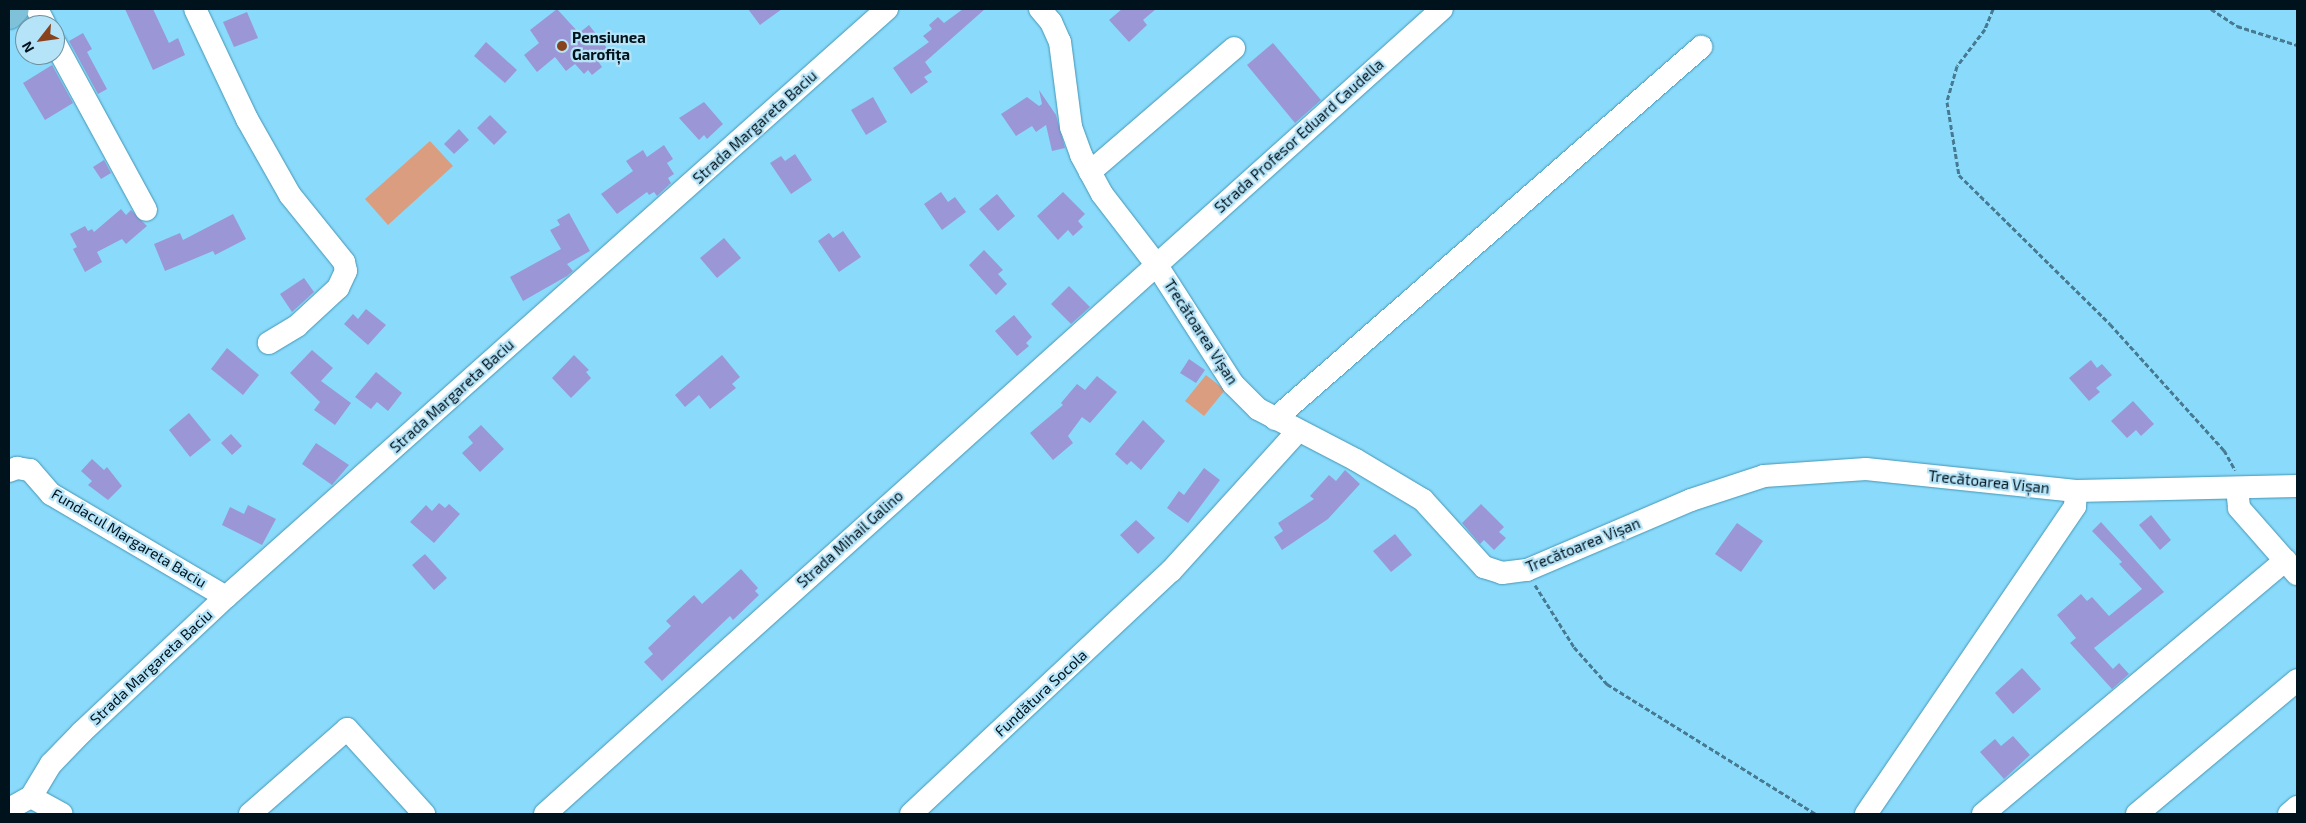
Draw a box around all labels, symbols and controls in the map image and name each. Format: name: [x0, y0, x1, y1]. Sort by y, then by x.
north arrow: [15, 15, 65, 65]
place label: Pensiunea Garofița: [572, 28, 646, 63]
text: N: [18, 39, 37, 56]
marker: Pensiunea Garofița: [556, 40, 568, 52]
street label: Strada Profesor Eduard Caudella: [1211, 55, 1387, 217]
street label: Strada Margareta Baciu: [689, 67, 821, 187]
street label: Trecătoarea Vișan: [1160, 276, 1242, 388]
street label: Strada Margareta Baciu: [386, 336, 518, 456]
street label: Trecătoarea Vișan: [1927, 467, 2051, 497]
street label: Fundacul Margareta Baciu: [48, 484, 210, 592]
street label: Strada Mihail Galino: [793, 487, 907, 591]
street label: Trecătoarea Vișan: [1523, 514, 1643, 576]
street label: Strada Margareta Baciu: [86, 606, 216, 728]
street label: Fundătura Socola: [991, 646, 1091, 740]

